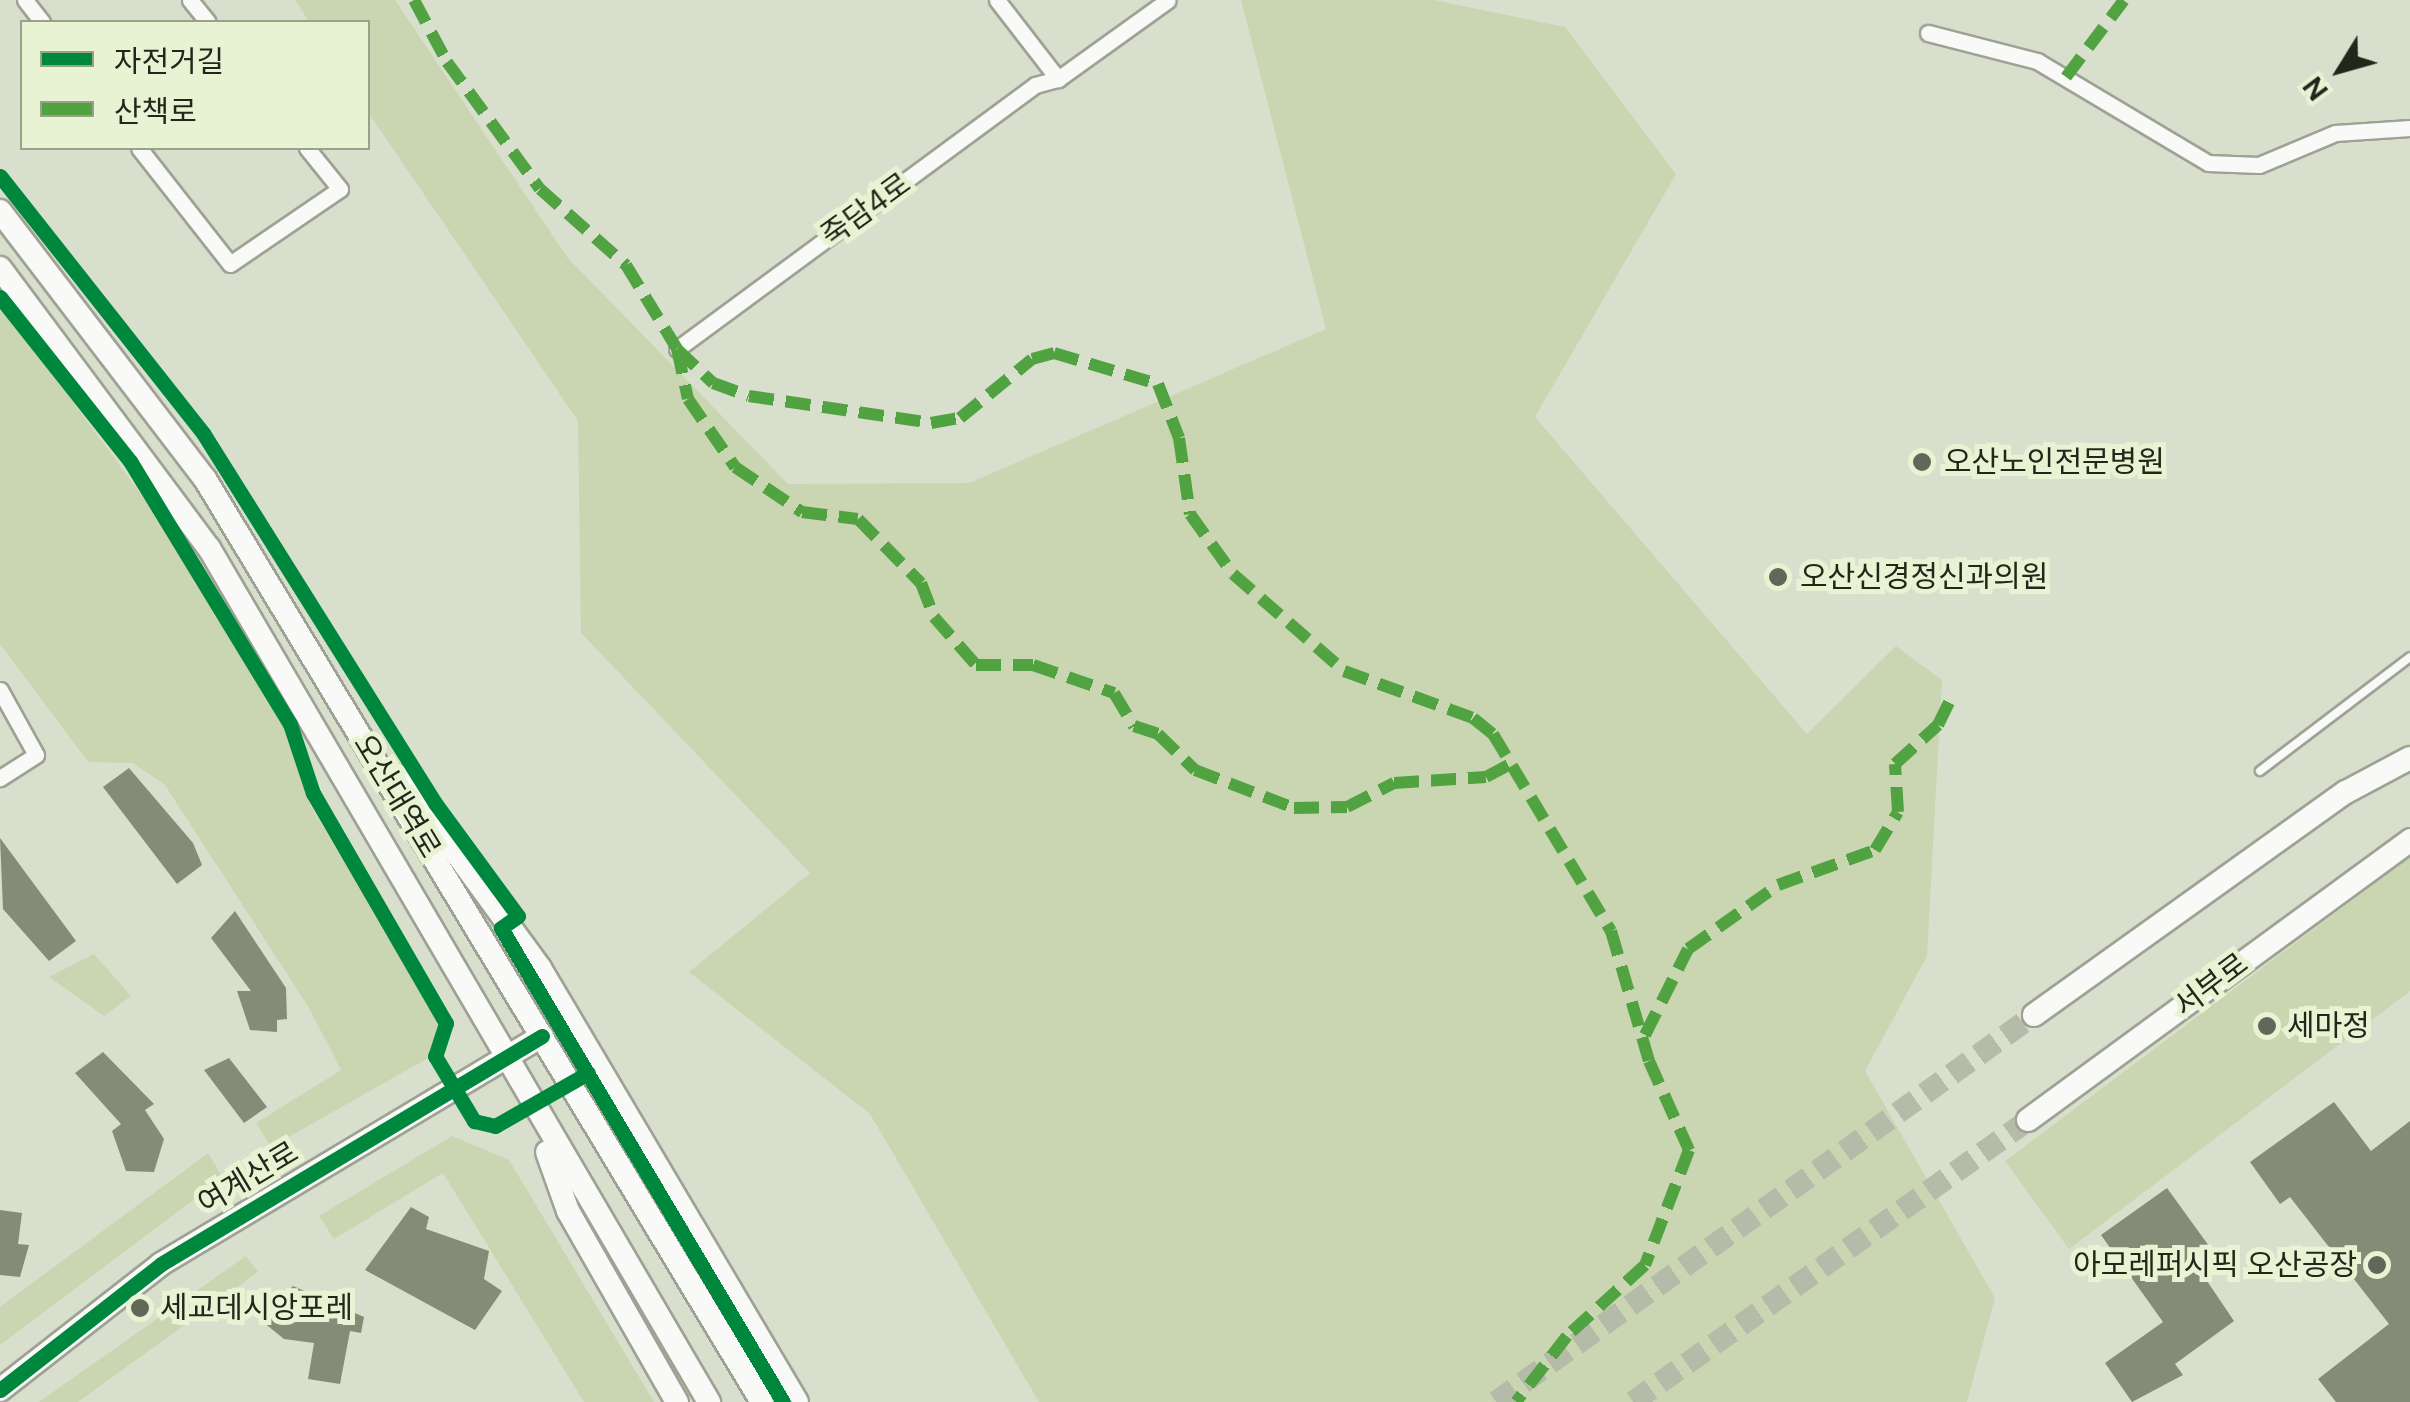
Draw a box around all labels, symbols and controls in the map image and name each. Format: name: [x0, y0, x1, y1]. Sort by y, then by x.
legend: [20, 20, 370, 150]
north arrow: [2290, 20, 2390, 120]
text: 자전거길: [114, 42, 224, 81]
text: N: [2295, 69, 2337, 108]
text: 산책로: [114, 92, 197, 131]
street label: 죽담4로: [815, 166, 917, 254]
place label: 오산노인전문병원: [1944, 444, 2165, 480]
marker: 오산노인전문병원: [1909, 449, 1935, 475]
place label: 오산신경정신과의원: [1800, 559, 2048, 595]
marker: 오산신경정신과의원: [1765, 564, 1791, 590]
street label: 오산대역로: [346, 728, 448, 864]
street label: 서부로: [2167, 946, 2255, 1024]
place label: 세마정: [2287, 1008, 2370, 1044]
marker: 세마정: [2256, 1015, 2278, 1037]
street label: 여계산로: [191, 1134, 305, 1222]
place label: 아모레퍼시픽 오산공장: [2073, 1247, 2357, 1283]
marker: 아모레퍼시픽 오산공장: [2366, 1254, 2388, 1276]
place label: 세교데시앙포레: [160, 1290, 353, 1326]
marker: 세교데시앙포레: [129, 1297, 151, 1319]

